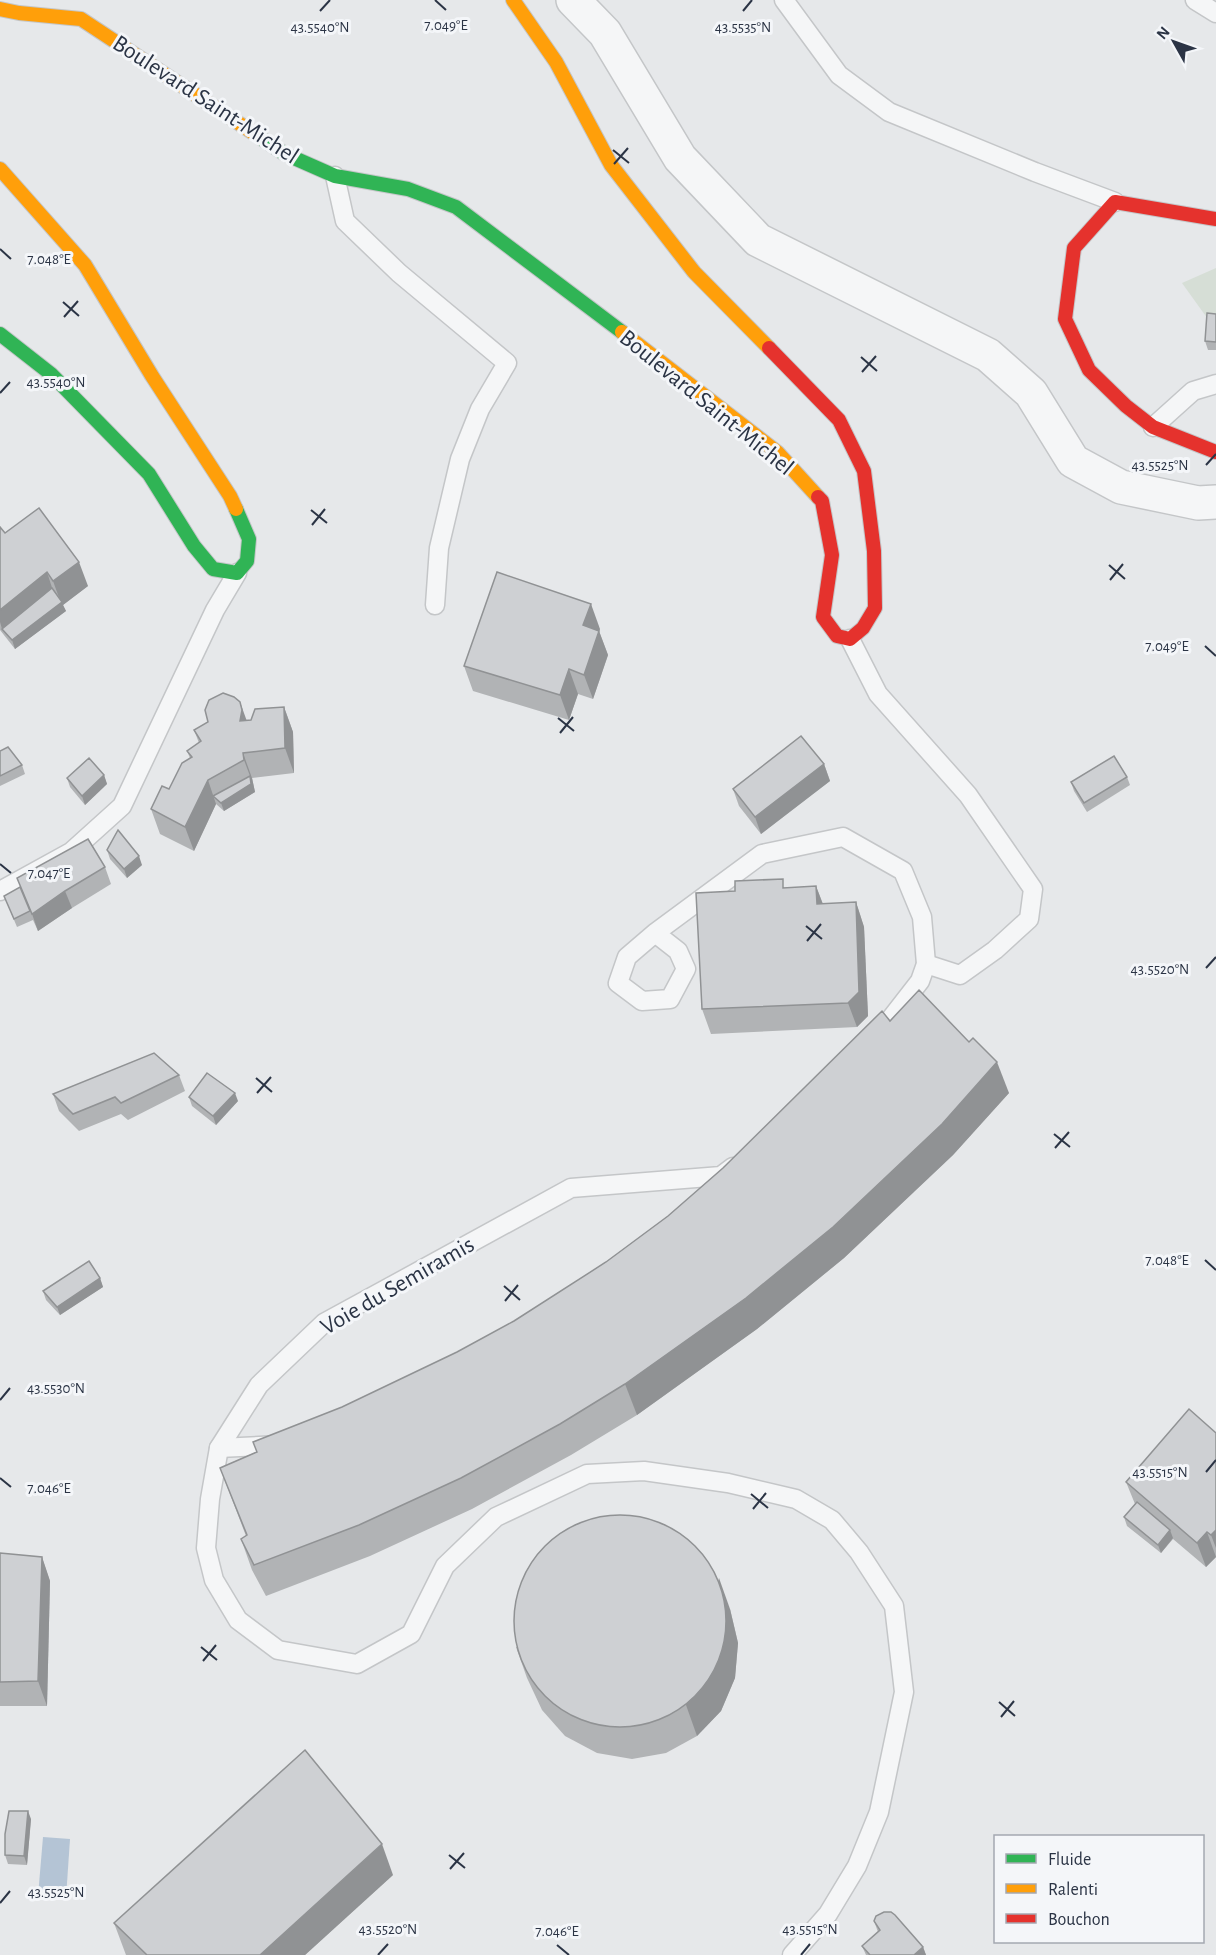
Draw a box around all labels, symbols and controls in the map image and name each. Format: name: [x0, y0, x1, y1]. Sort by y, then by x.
north arrow: [1144, 12, 1204, 72]
text: 7.049°E: [424, 18, 468, 33]
text: 43.5540°N: [290, 20, 350, 35]
text: 43.5535°N: [715, 20, 771, 35]
text: N: [1154, 24, 1173, 42]
street label: Boulevard Saint-Michel: [108, 31, 303, 169]
text: 7.048°E: [27, 252, 71, 267]
street label: Boulevard Saint-Michel: [615, 325, 798, 480]
text: 43.5540°N: [26, 375, 86, 390]
text: 43.5525°N: [1131, 458, 1189, 473]
text: 7.049°E: [1145, 639, 1189, 654]
text: 7.047°E: [28, 866, 70, 881]
text: 43.5520°N: [1131, 962, 1189, 977]
street label: Voie du Semiramis: [317, 1232, 478, 1339]
text: 7.048°E: [1145, 1253, 1189, 1268]
text: 43.5530°N: [27, 1381, 85, 1396]
text: 43.5515°N: [1132, 1465, 1188, 1480]
text: 7.046°E: [27, 1481, 71, 1496]
legend: [994, 1835, 1204, 1943]
text: Fluide: [1048, 1851, 1091, 1869]
text: Ralenti: [1048, 1881, 1098, 1899]
text: 43.5525°N: [27, 1885, 85, 1900]
text: Bouchon: [1048, 1911, 1110, 1929]
text: 43.5520°N: [359, 1922, 417, 1937]
text: 43.5515°N: [782, 1922, 838, 1937]
text: 7.046°E: [535, 1924, 579, 1939]

